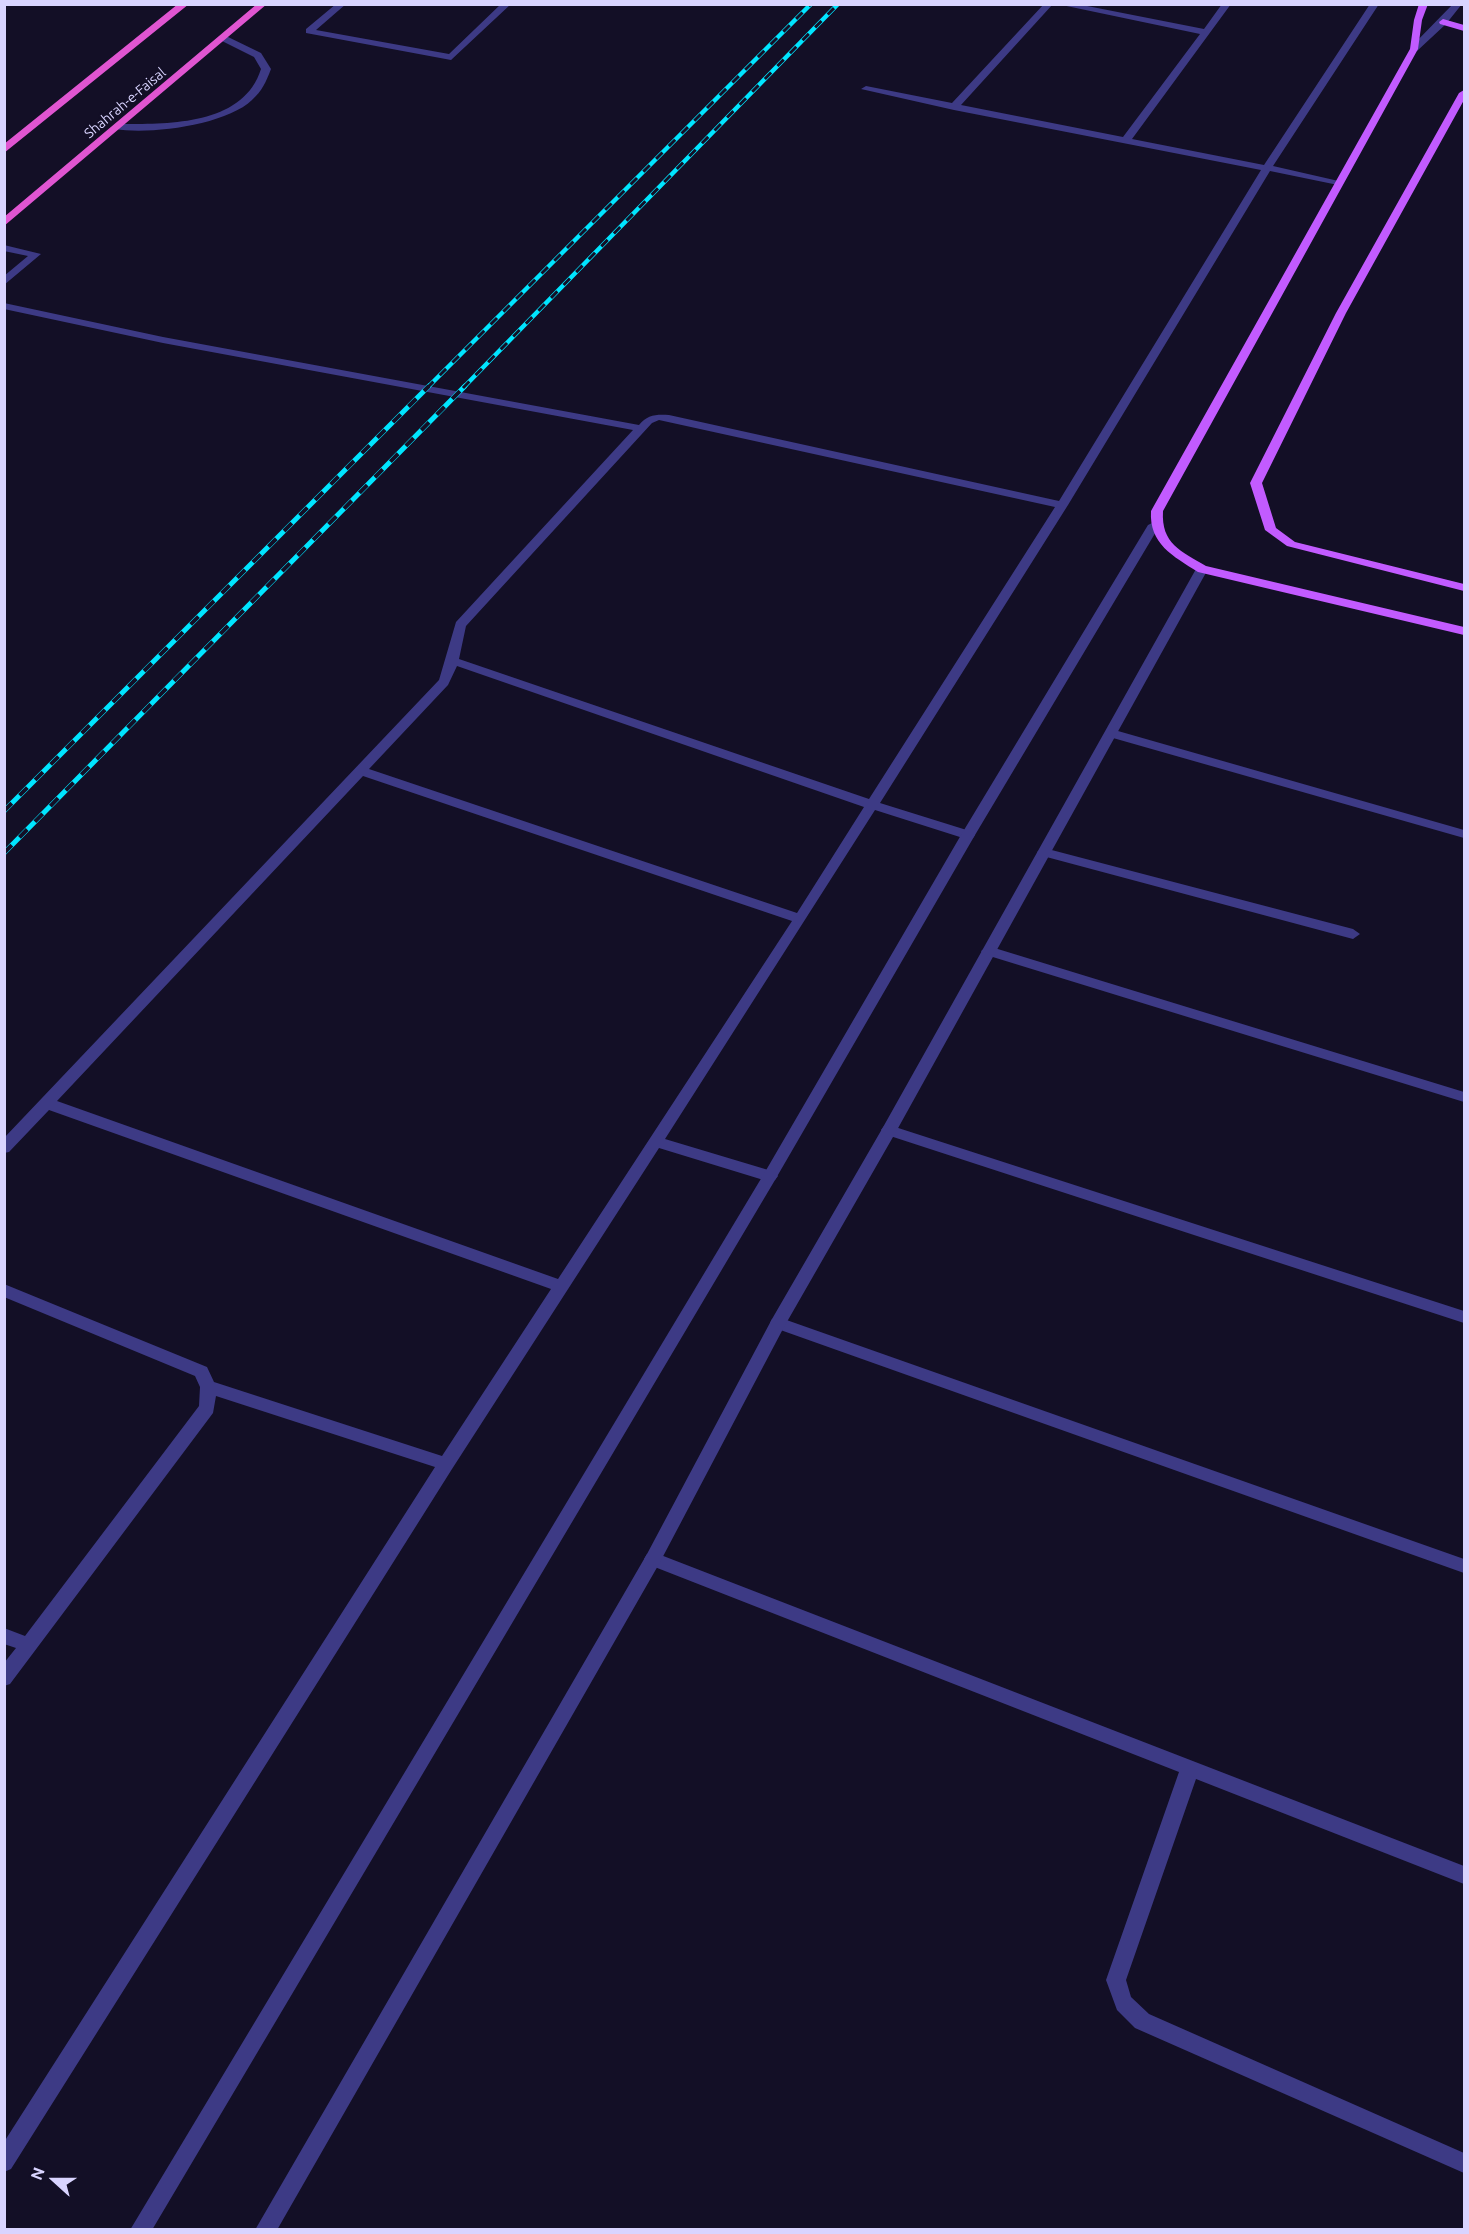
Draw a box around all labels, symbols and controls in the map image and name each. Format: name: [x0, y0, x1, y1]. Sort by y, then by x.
street label: Shahrah-e-Faisal: [81, 64, 169, 142]
north arrow: [24, 2150, 84, 2210]
text: N: [27, 2165, 48, 2182]

